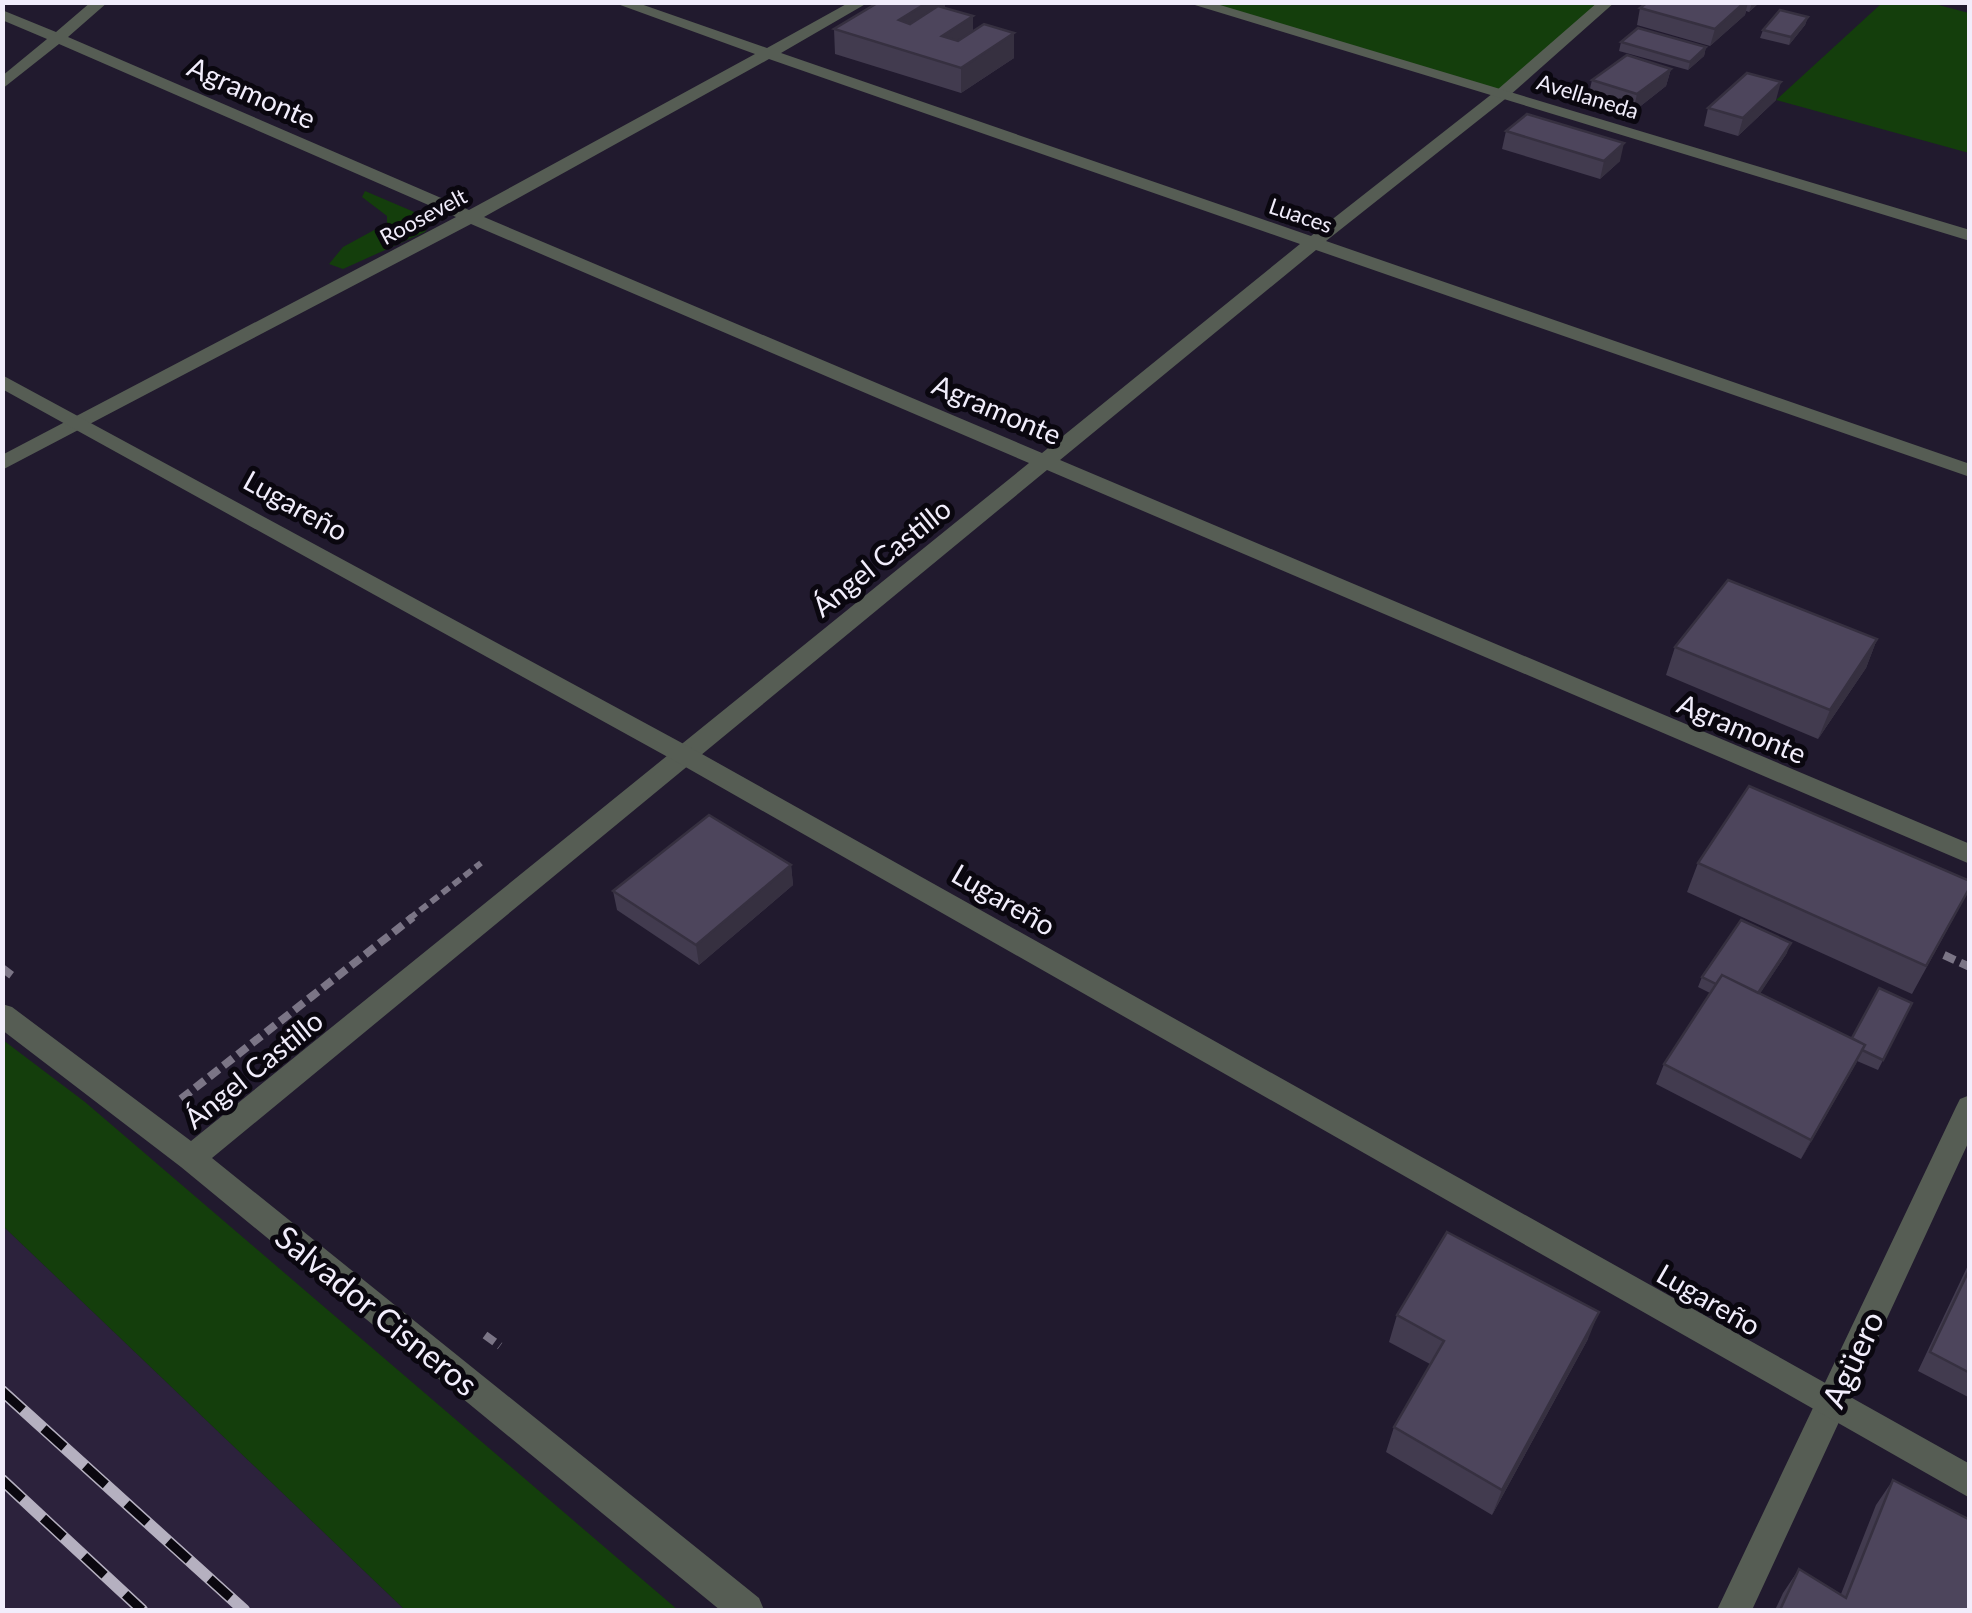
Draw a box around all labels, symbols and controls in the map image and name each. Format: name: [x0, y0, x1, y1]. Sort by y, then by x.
street label: Agramonte: [183, 49, 321, 135]
street label: Avellaneda: [1534, 68, 1642, 124]
street label: Roosevelt: [375, 182, 471, 250]
street label: Luaces: [1266, 192, 1336, 238]
street label: Agramonte: [928, 367, 1066, 451]
street label: Lugareño: [238, 463, 354, 547]
street label: Ángel Castillo: [805, 491, 957, 623]
street label: Agramonte: [1673, 686, 1811, 770]
street label: Lugareño: [946, 856, 1062, 942]
street label: Ángel Castillo: [177, 1003, 329, 1135]
street label: Salvador Cisneros: [268, 1217, 486, 1403]
street label: Lugareño: [1651, 1256, 1767, 1342]
street label: Agüero: [1813, 1304, 1891, 1414]

